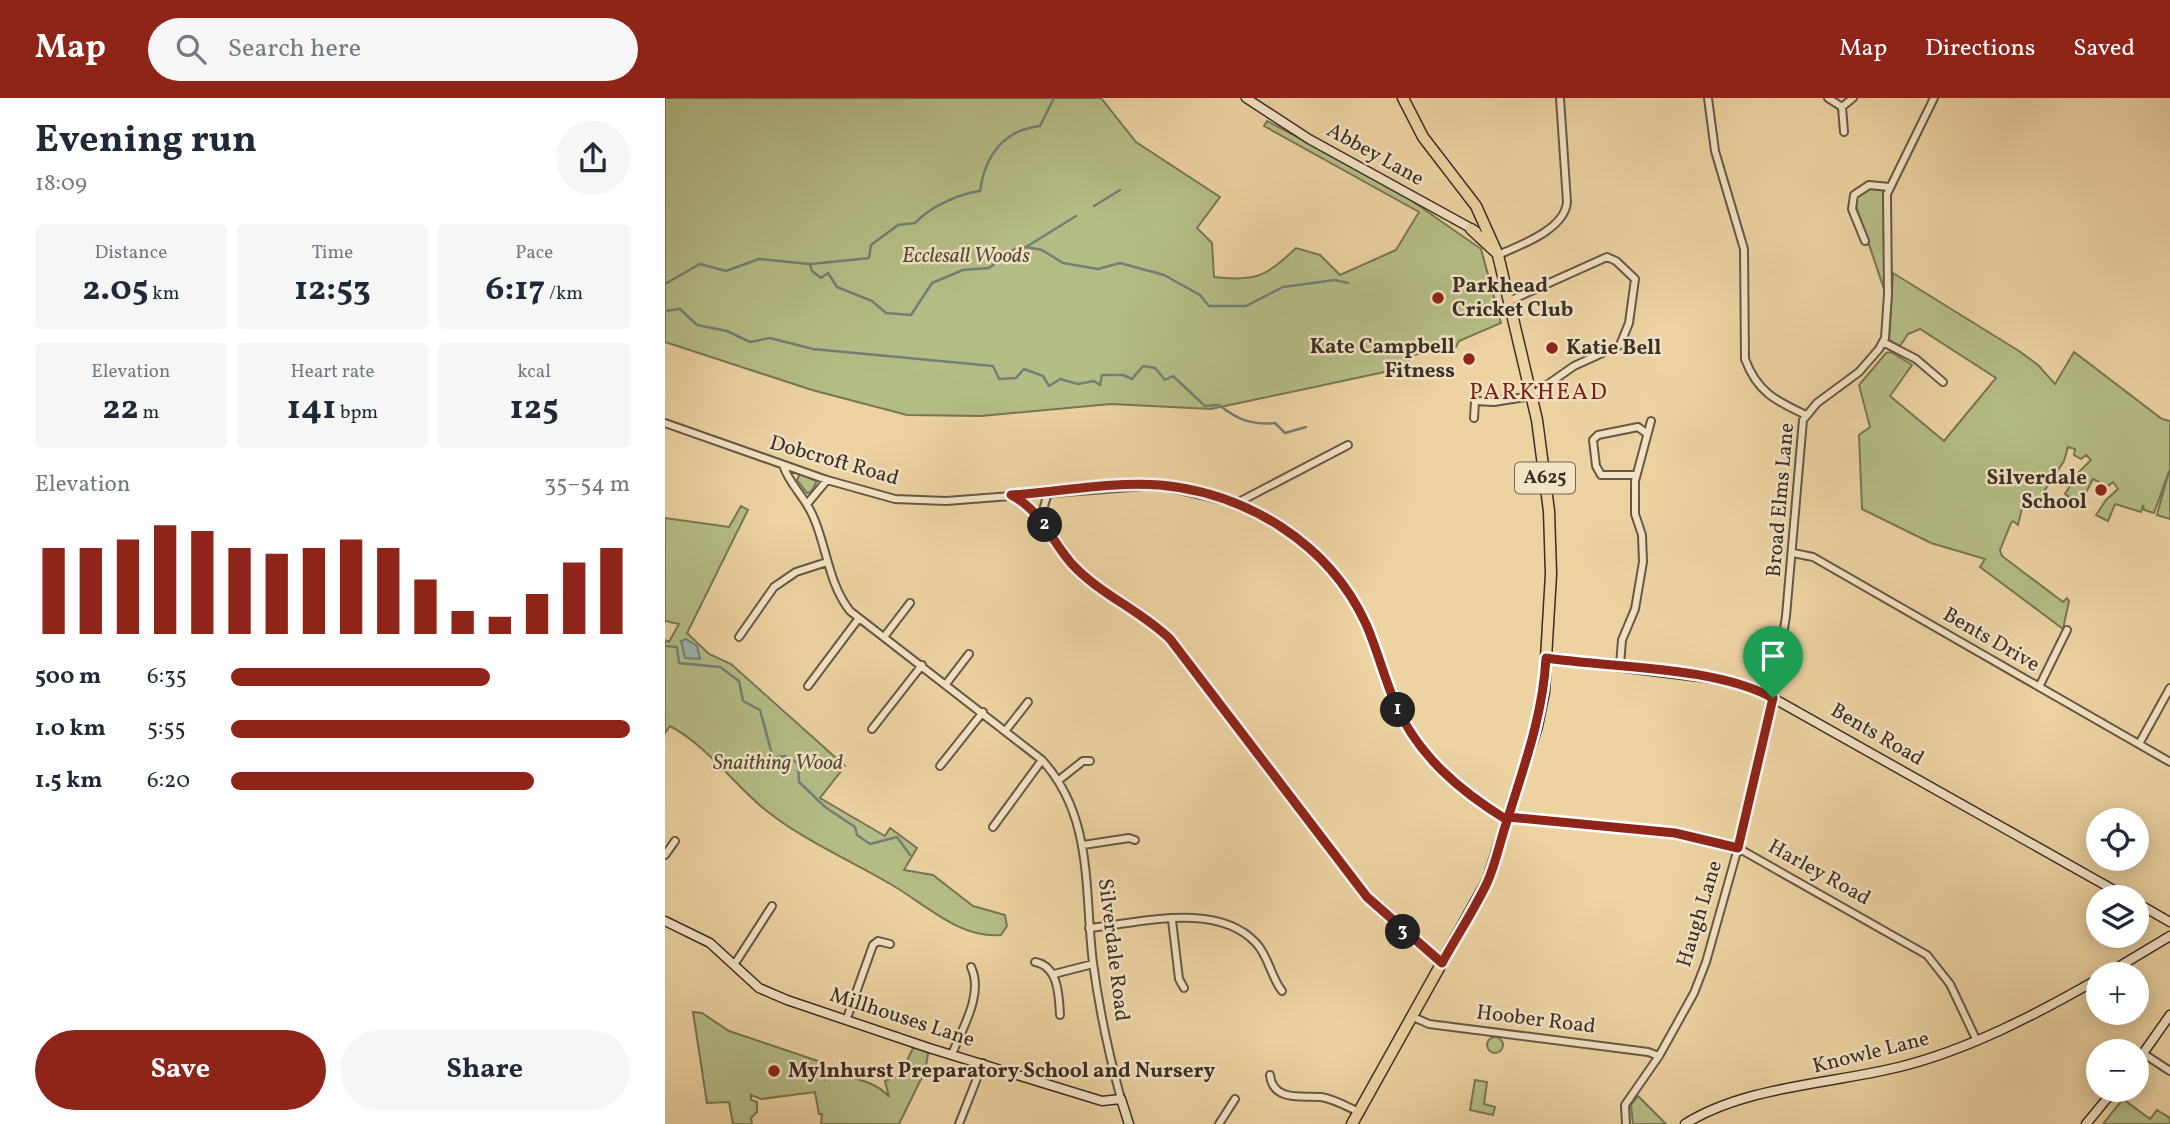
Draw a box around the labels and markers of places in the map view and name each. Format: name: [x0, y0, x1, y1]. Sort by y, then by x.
place label: Parkhead Cricket Club: [1452, 272, 1573, 325]
marker: Parkhead Cricket Club: [1430, 290, 1446, 306]
place label: Kate Campbell Fitness: [1310, 333, 1455, 386]
place label: Katie Bell: [1566, 334, 1661, 363]
marker: Katie Bell: [1544, 340, 1560, 356]
marker: Kate Campbell Fitness: [1461, 351, 1477, 367]
place label: Silverdale School: [1987, 464, 2087, 517]
marker: Silverdale School: [2093, 482, 2109, 498]
pin: 2: [1027, 508, 1063, 542]
pin: [1743, 626, 1803, 698]
pin: 1: [1381, 692, 1415, 728]
pin: 3: [1385, 914, 1421, 950]
place label: Mylnhurst Preparatory School and Nursery: [788, 1057, 1215, 1086]
marker: Mylnhurst Preparatory School and Nursery: [766, 1063, 782, 1079]

